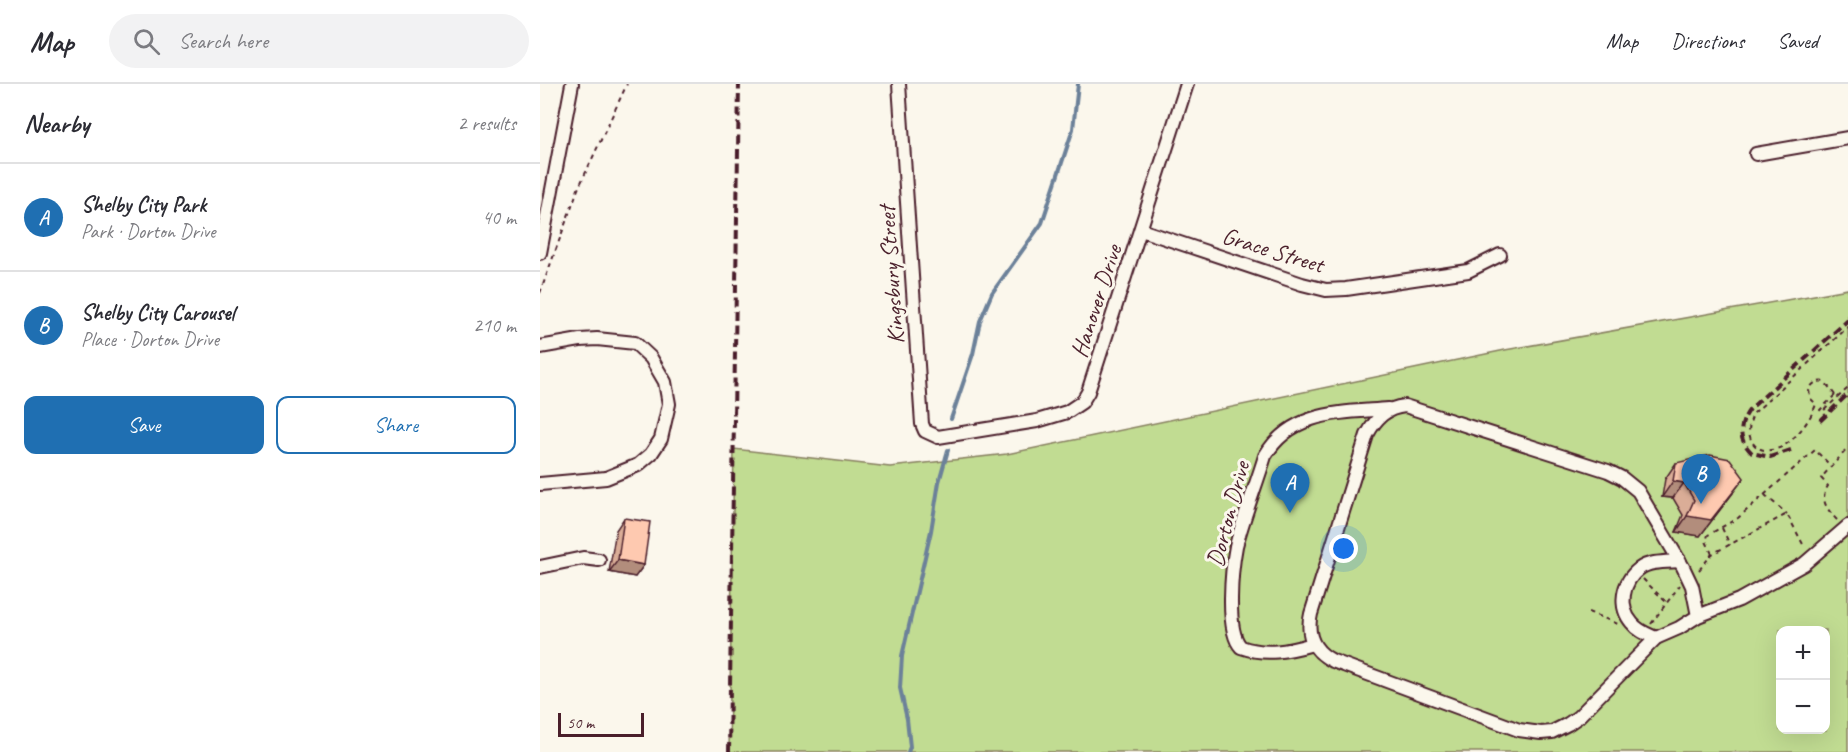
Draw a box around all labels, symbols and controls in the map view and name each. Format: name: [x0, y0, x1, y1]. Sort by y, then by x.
search box: [109, 14, 529, 68]
text: Map: [30, 24, 73, 59]
icon: search: [130, 25, 163, 58]
text: Search here: [178, 27, 268, 55]
text: Map: [1606, 28, 1638, 54]
text: Directions: [1671, 28, 1744, 54]
text: Saved: [1777, 28, 1818, 54]
text: Nearby: [24, 107, 89, 140]
text: 2 results: [457, 111, 516, 136]
text: Shelby City Park: [81, 191, 206, 219]
street label: Kingsbury Street: [871, 202, 911, 345]
text: A: [38, 205, 49, 230]
text: 40 m: [482, 205, 516, 230]
text: Park · Dorton Drive: [81, 219, 216, 244]
street label: Grace Street: [1219, 220, 1329, 280]
street label: Hanover Drive: [1064, 239, 1129, 361]
text: Shelby City Carousel: [81, 299, 235, 327]
text: B: [38, 313, 49, 338]
text: 210 m: [473, 313, 516, 338]
text: Place · Dorton Drive: [81, 327, 219, 352]
button: Save: [24, 396, 264, 454]
button: Share: [276, 396, 516, 454]
pin: B: [1682, 454, 1720, 504]
street label: Dorton Drive: [1200, 456, 1257, 570]
pin: A: [1270, 464, 1310, 513]
your location: [1329, 534, 1358, 563]
map controls: [1776, 626, 1830, 734]
button: +: [1776, 626, 1830, 680]
button: −: [1776, 680, 1830, 734]
scale bar: [558, 710, 644, 738]
text: 50 m: [567, 713, 594, 733]

